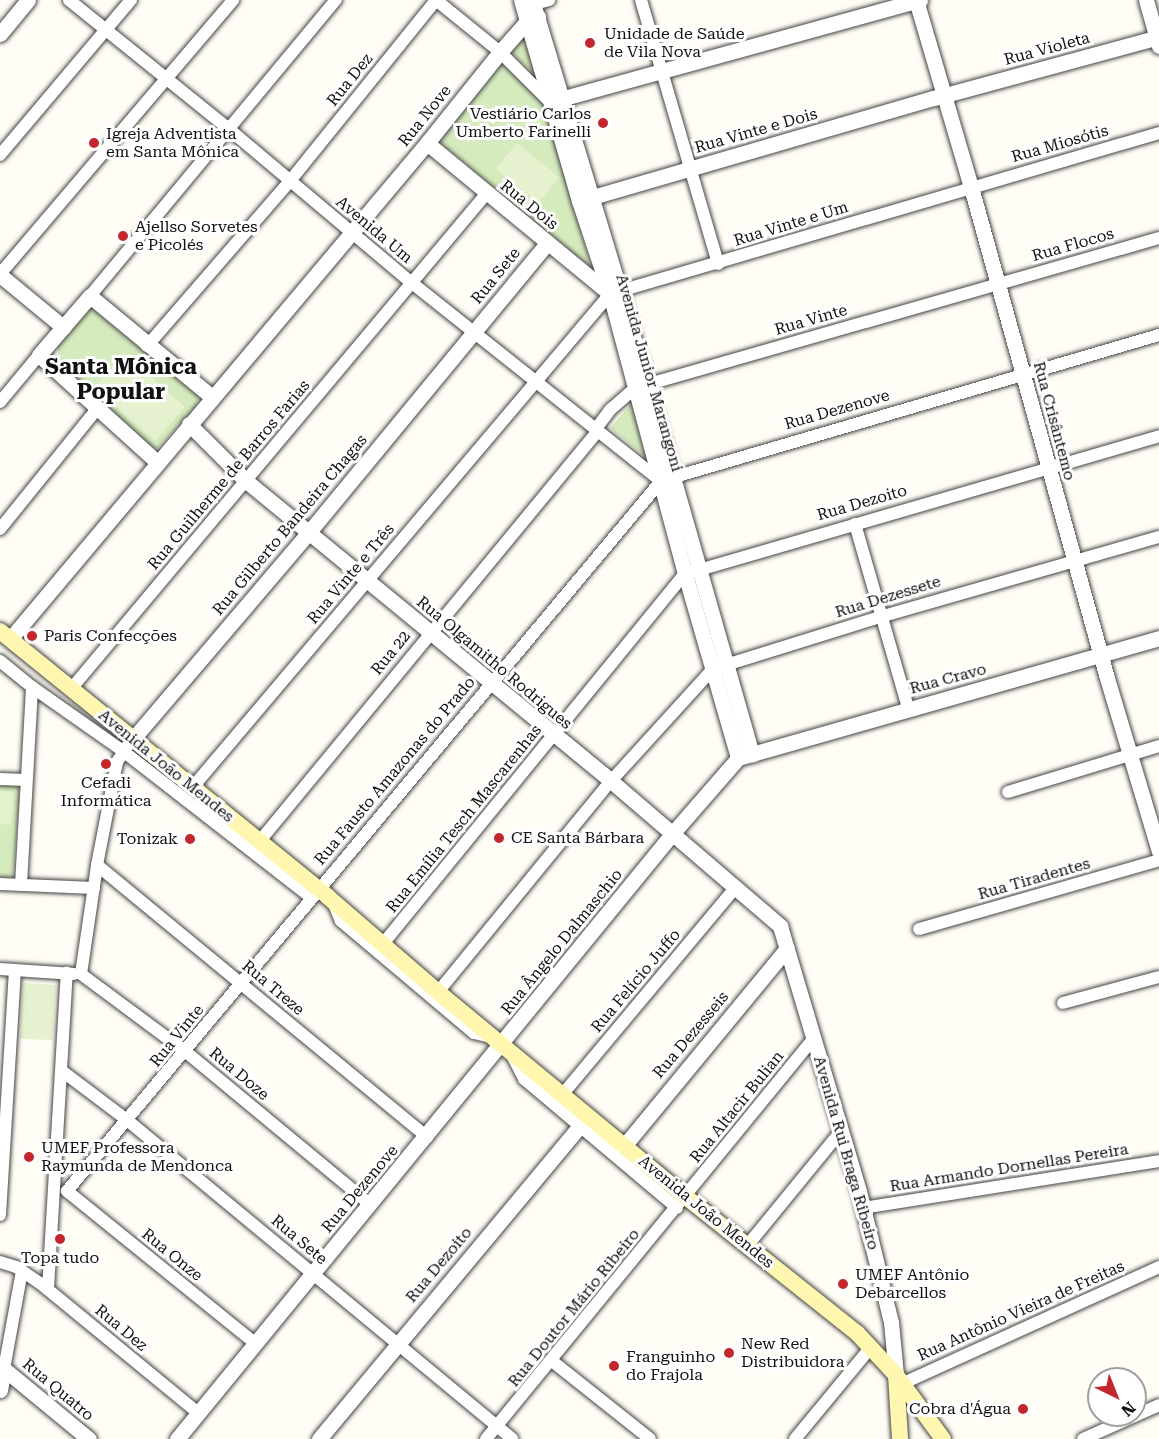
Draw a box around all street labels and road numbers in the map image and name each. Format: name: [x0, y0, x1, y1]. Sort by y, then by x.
street label: Rua Violeta: [1002, 28, 1092, 70]
street label: Rua Dez: [323, 50, 377, 110]
street label: Rua Nove: [394, 81, 456, 151]
street label: Rua Vinte e Dois: [692, 104, 820, 158]
street label: Rua Miosótis: [1009, 121, 1111, 167]
street label: Rua Dois: [496, 176, 562, 234]
street label: Avenida Um: [332, 192, 416, 268]
street label: Rua Vinte e Um: [731, 197, 851, 251]
street label: Rua Flocos: [1030, 224, 1116, 266]
street label: Rua Sete: [467, 244, 525, 308]
street label: Avenida Junior Marangoni: [612, 272, 686, 474]
street label: Rua Vinte: [772, 300, 850, 340]
street label: Rua Crisântemo: [1029, 359, 1079, 483]
street label: Rua Guilherme de Barros Farias: [144, 376, 314, 574]
street label: Rua Dezenove: [782, 386, 892, 434]
street label: Rua Gilberto Bandeira Chagas: [209, 431, 371, 619]
street label: Rua Dezoito: [815, 481, 909, 525]
street label: Rua Vinte e Três: [303, 520, 399, 628]
street label: Rua Dezessete: [833, 572, 943, 622]
street label: Rua Olgamitho Rodrigues: [413, 592, 575, 734]
street label: Rua 22: [367, 627, 415, 679]
street label: Rua Cravo: [908, 660, 988, 698]
street label: Rua Fausto Amazonas do Prado: [310, 673, 480, 869]
street label: Avenida João Mendes: [94, 706, 238, 826]
street label: Rua Emília Tesch Mascarenhas: [382, 721, 546, 917]
street label: Rua Tiradentes: [976, 854, 1092, 904]
street label: Rua Ângelo Dalmaschio: [497, 865, 627, 1019]
street label: Rua Felício Juffo: [587, 925, 685, 1037]
street label: Rua Treze: [238, 956, 308, 1020]
street label: Rua Dezesseis: [649, 988, 733, 1082]
street label: Rua Vinte: [146, 1001, 208, 1071]
street label: Rua Doze: [205, 1043, 273, 1105]
street label: Rua Altacir Bulian: [686, 1047, 788, 1167]
street label: Avenida Rui Braga Ribeiro: [809, 1054, 883, 1252]
street label: Rua Armando Dornellas Pereira: [888, 1140, 1130, 1196]
street label: Rua Dezenove: [318, 1141, 402, 1237]
street label: Avenida João Mendes: [634, 1152, 778, 1272]
street label: Rua Sete: [267, 1211, 331, 1269]
street label: Rua Dezoito: [402, 1223, 476, 1307]
street label: Rua Onze: [138, 1225, 206, 1285]
street label: Rua Doutor Mário Ribeiro: [504, 1225, 644, 1391]
street label: Rua Antônio Vieira de Freitas: [915, 1257, 1127, 1365]
street label: Rua Dez: [91, 1301, 151, 1355]
street label: Rua Quatro: [19, 1355, 97, 1425]

